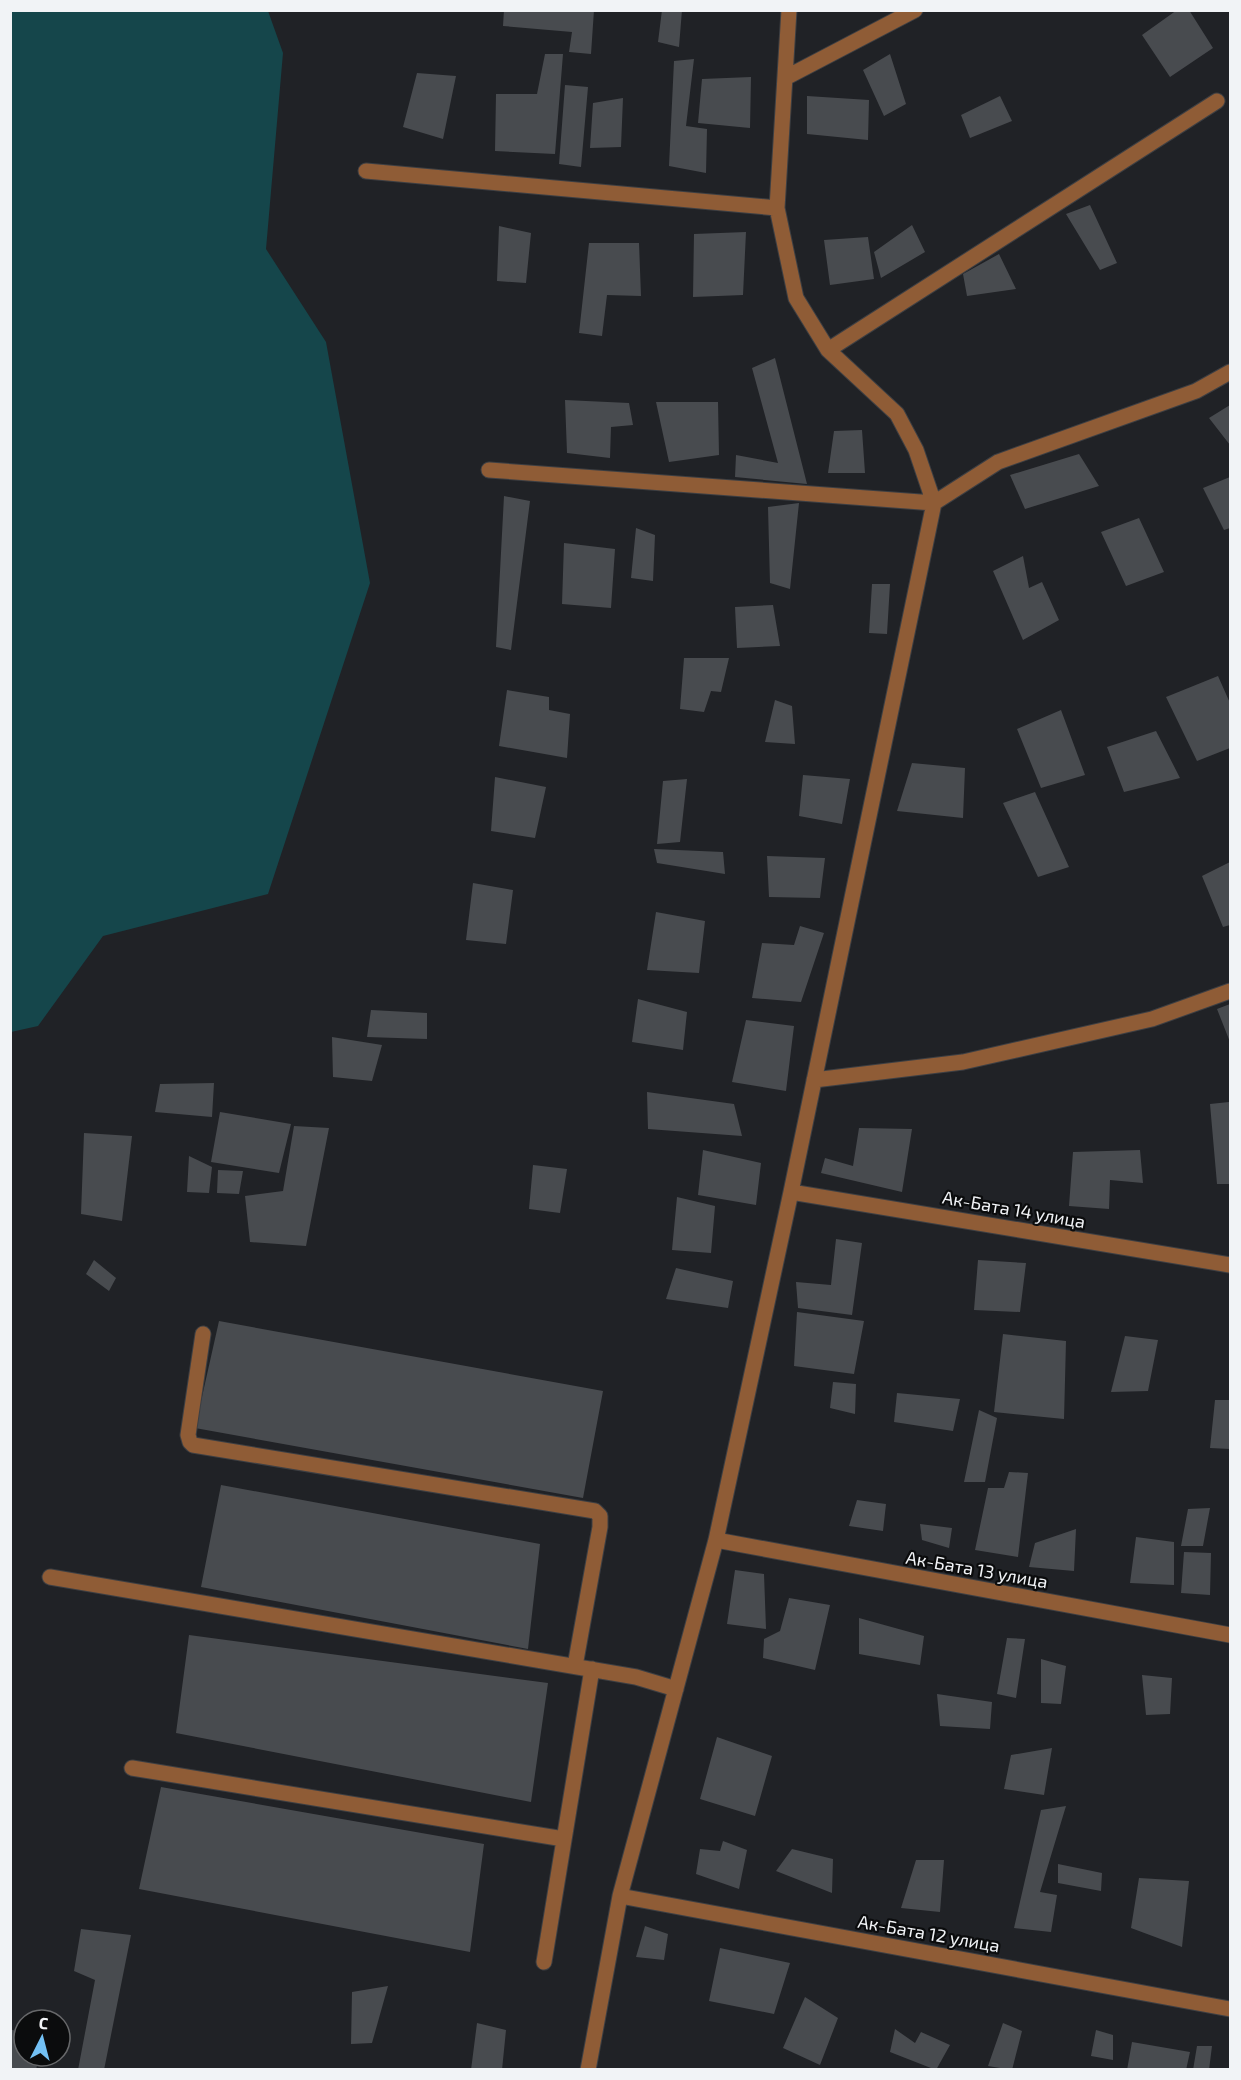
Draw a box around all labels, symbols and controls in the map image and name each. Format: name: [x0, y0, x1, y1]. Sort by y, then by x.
street label: Ак-Бата 14 улица: [941, 1186, 1087, 1232]
street label: Ак-Бата 13 улица: [904, 1546, 1050, 1592]
street label: Ак-Бата 12 улица: [856, 1910, 1002, 1956]
north arrow: [12, 2008, 72, 2068]
text: С: [38, 2013, 49, 2033]

